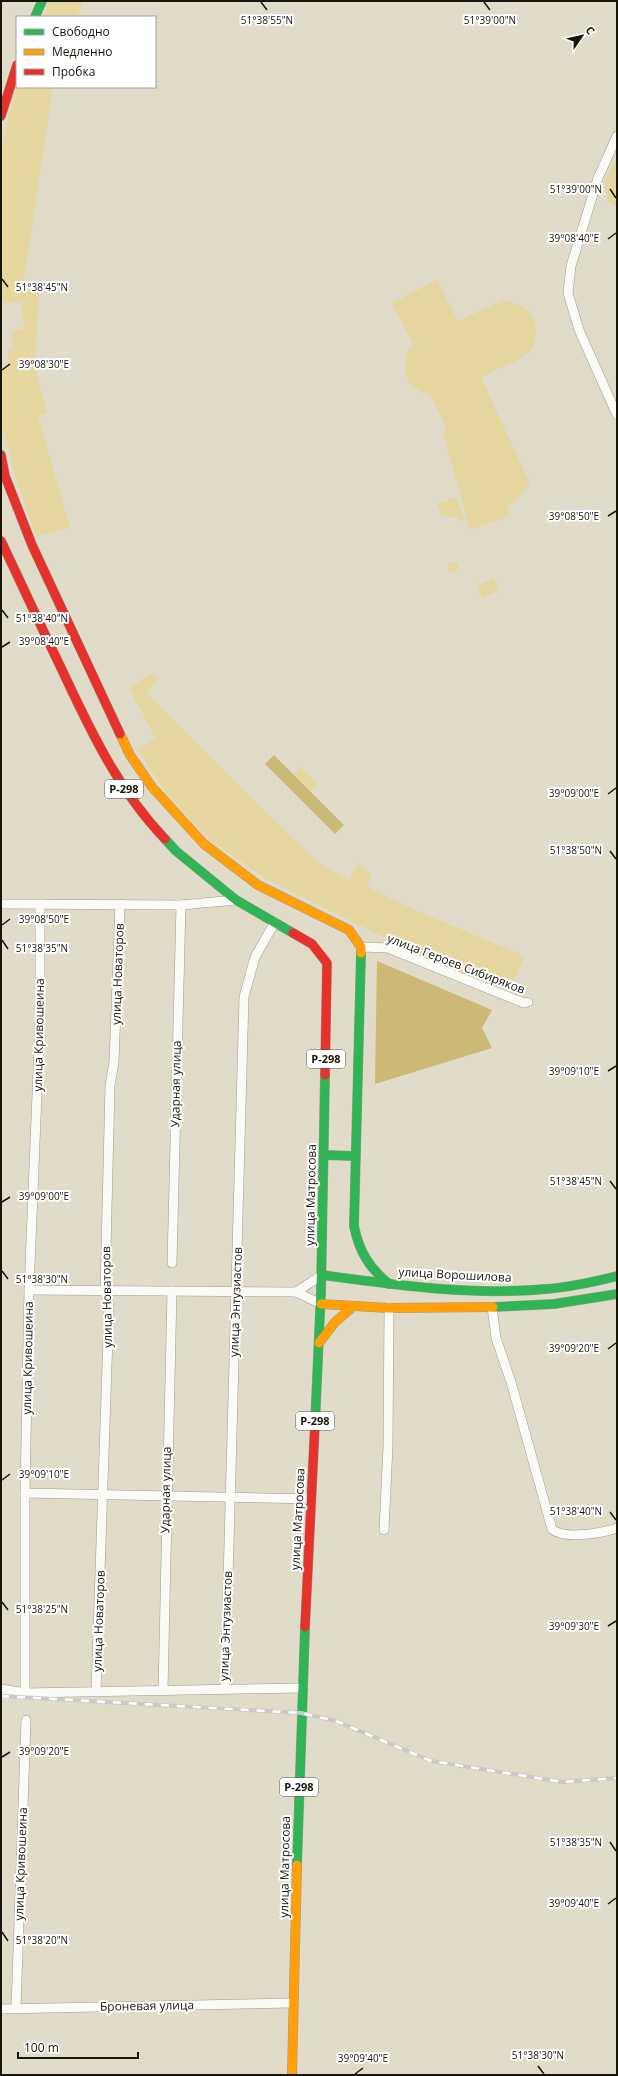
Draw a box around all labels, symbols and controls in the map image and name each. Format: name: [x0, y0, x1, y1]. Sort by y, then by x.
text: 51°38'55"N: [241, 13, 293, 27]
text: 51°39'00"N: [464, 13, 516, 27]
legend: [16, 16, 156, 88]
north arrow: [562, 16, 602, 56]
text: Свободно: [52, 23, 110, 40]
text: С: [583, 23, 599, 37]
text: Медленно: [52, 43, 112, 60]
text: Пробка: [52, 63, 95, 80]
text: 51°39'00"N: [550, 182, 602, 196]
text: 39°08'40"E: [549, 231, 599, 245]
text: 51°38'45"N: [16, 280, 68, 294]
text: 39°08'30"E: [19, 357, 69, 371]
text: 39°08'50"E: [549, 509, 599, 523]
text: 51°38'40"N: [16, 611, 68, 625]
text: 39°08'40"E: [19, 634, 69, 648]
road number: Р-298: [105, 780, 143, 798]
text: 39°09'00"E: [549, 786, 599, 800]
text: 51°38'50"N: [550, 843, 602, 857]
text: 39°08'50"E: [19, 912, 69, 926]
street label: улица Новаторов: [107, 923, 128, 1025]
street label: улица Героев Сибиряков: [385, 929, 528, 998]
text: 51°38'35"N: [16, 941, 68, 955]
street label: улица Кривошеина: [29, 978, 48, 1092]
street label: Ударная улица: [166, 1040, 185, 1128]
road number: Р-298: [307, 1050, 345, 1068]
text: 39°09'10"E: [549, 1064, 599, 1078]
street label: улица Матросова: [301, 1144, 320, 1246]
text: 51°38'45"N: [550, 1174, 602, 1188]
text: 39°09'00"E: [19, 1189, 69, 1203]
street label: улица Новаторов: [97, 1246, 116, 1348]
street label: улица Энтузиастов: [225, 1247, 246, 1357]
street label: улица Ворошилова: [398, 1263, 512, 1286]
text: 51°38'30"N: [16, 1272, 68, 1286]
street label: улица Кривошеина: [18, 1301, 37, 1415]
text: 39°09'20"E: [549, 1341, 599, 1355]
road number: Р-298: [296, 1412, 334, 1430]
street label: Ударная улица: [156, 1446, 175, 1534]
text: 39°09'10"E: [19, 1467, 69, 1481]
street label: улица Матросова: [286, 1468, 309, 1570]
text: 51°38'40"N: [550, 1504, 602, 1518]
street label: улица Новаторов: [88, 1570, 109, 1672]
street label: улица Энтузиастов: [215, 1571, 236, 1681]
text: 51°38'25"N: [16, 1602, 68, 1616]
text: 39°09'30"E: [549, 1619, 599, 1633]
text: 39°09'20"E: [19, 1744, 69, 1758]
road number: Р-298: [280, 1778, 318, 1796]
street label: улица Кривошеина: [10, 1807, 31, 1921]
street label: улица Матросова: [275, 1816, 294, 1918]
text: 51°38'35"N: [550, 1835, 602, 1849]
text: 39°09'40"E: [549, 1896, 599, 1910]
text: 51°38'20"N: [16, 1933, 68, 1947]
street label: Броневая улица: [100, 1996, 194, 2015]
scale bar: [18, 2034, 138, 2060]
text: 100 m: [24, 2039, 59, 2056]
text: 51°38'30"N: [512, 2048, 564, 2062]
text: 39°09'40"E: [338, 2051, 388, 2065]

